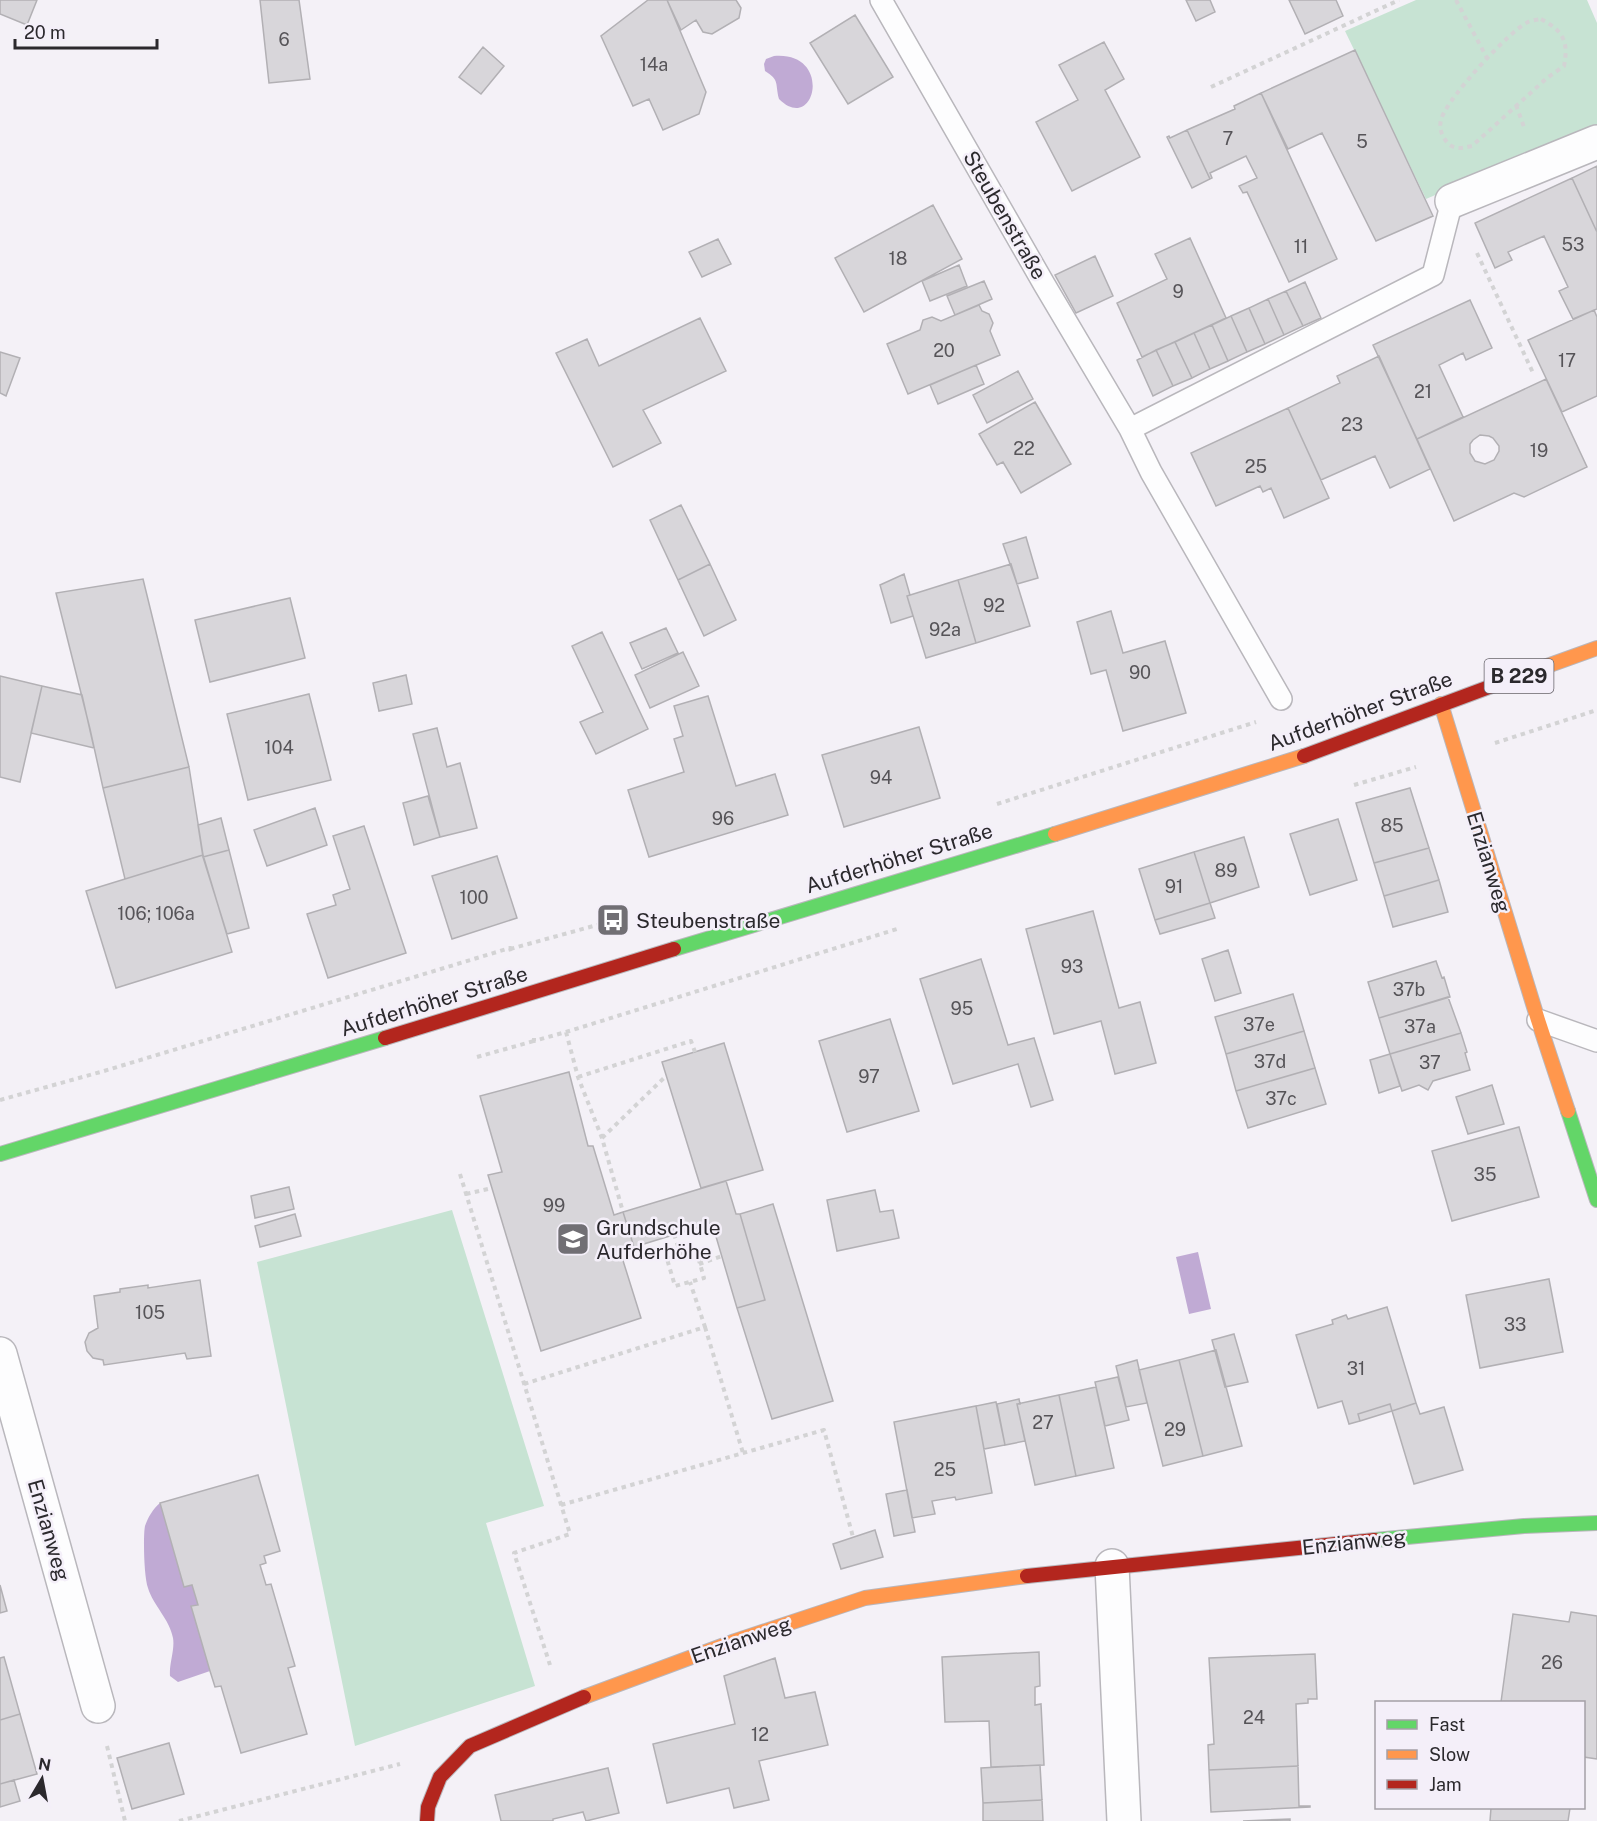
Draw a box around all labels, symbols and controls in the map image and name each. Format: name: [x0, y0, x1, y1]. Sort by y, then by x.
scale bar: [15, 12, 158, 50]
text: 20 m: [24, 22, 66, 43]
house number: 6: [278, 29, 290, 50]
house number: 14a: [640, 54, 668, 75]
house number: 7: [1223, 128, 1233, 149]
house number: 5: [1356, 131, 1368, 152]
street label: Steubenstraße: [958, 146, 1052, 284]
house number: 53: [1562, 234, 1584, 255]
house number: 11: [1294, 236, 1308, 257]
house number: 18: [889, 248, 907, 269]
house number: 9: [1172, 281, 1184, 302]
house number: 20: [933, 340, 955, 361]
house number: 17: [1558, 350, 1576, 371]
house number: 21: [1414, 381, 1432, 402]
house number: 23: [1341, 414, 1363, 435]
house number: 22: [1013, 438, 1035, 459]
house number: 19: [1530, 440, 1548, 461]
house number: 25: [1245, 456, 1267, 477]
house number: 92: [983, 595, 1005, 616]
house number: 92a: [929, 619, 961, 640]
road number: B 229: [1484, 659, 1553, 693]
house number: 90: [1129, 662, 1151, 683]
street label: Aufderhöher Straße: [1264, 666, 1456, 756]
house number: 104: [264, 737, 294, 758]
house number: 94: [870, 767, 892, 788]
house number: 96: [712, 808, 734, 829]
street label: Enzianweg: [1462, 808, 1516, 916]
house number: 85: [1380, 815, 1404, 836]
street label: Aufderhöher Straße: [802, 818, 996, 898]
house number: 89: [1215, 860, 1237, 881]
house number: 91: [1165, 876, 1183, 897]
house number: 100: [459, 887, 489, 908]
bus stop icon: Steubenstraße: [595, 902, 631, 938]
house number: 106; 106a: [117, 903, 195, 924]
place label: Steubenstraße: [636, 908, 780, 933]
house number: 93: [1061, 956, 1083, 977]
street label: Aufderhöher Straße: [337, 961, 531, 1041]
house number: 37b: [1393, 979, 1425, 1000]
house number: 95: [951, 998, 973, 1019]
house number: 37e: [1243, 1014, 1275, 1035]
house number: 37a: [1404, 1016, 1436, 1037]
house number: 37d: [1254, 1051, 1286, 1072]
house number: 37: [1419, 1052, 1441, 1073]
house number: 97: [858, 1066, 880, 1087]
house number: 37c: [1265, 1088, 1297, 1109]
house number: 35: [1474, 1164, 1496, 1185]
house number: 99: [543, 1195, 565, 1216]
place label: Grundschule Aufderhöhe: [596, 1215, 721, 1264]
school or university icon: Grundschule Aufderhöhe: [555, 1221, 591, 1257]
house number: 105: [135, 1302, 165, 1323]
house number: 33: [1504, 1314, 1526, 1335]
house number: 31: [1347, 1358, 1365, 1379]
house number: 27: [1032, 1412, 1054, 1433]
house number: 29: [1164, 1419, 1186, 1440]
house number: 25: [934, 1459, 956, 1480]
street label: Enzianweg: [23, 1476, 75, 1584]
street label: Enzianweg: [1301, 1524, 1407, 1560]
street label: Enzianweg: [687, 1611, 795, 1669]
house number: 26: [1541, 1652, 1563, 1673]
legend: [1375, 1701, 1585, 1809]
house number: 24: [1243, 1707, 1265, 1728]
text: Fast: [1429, 1714, 1465, 1735]
house number: 12: [751, 1724, 769, 1745]
text: Slow: [1429, 1744, 1470, 1765]
north arrow: [12, 1749, 72, 1809]
text: N: [37, 1754, 52, 1775]
text: Jam: [1429, 1774, 1462, 1795]

